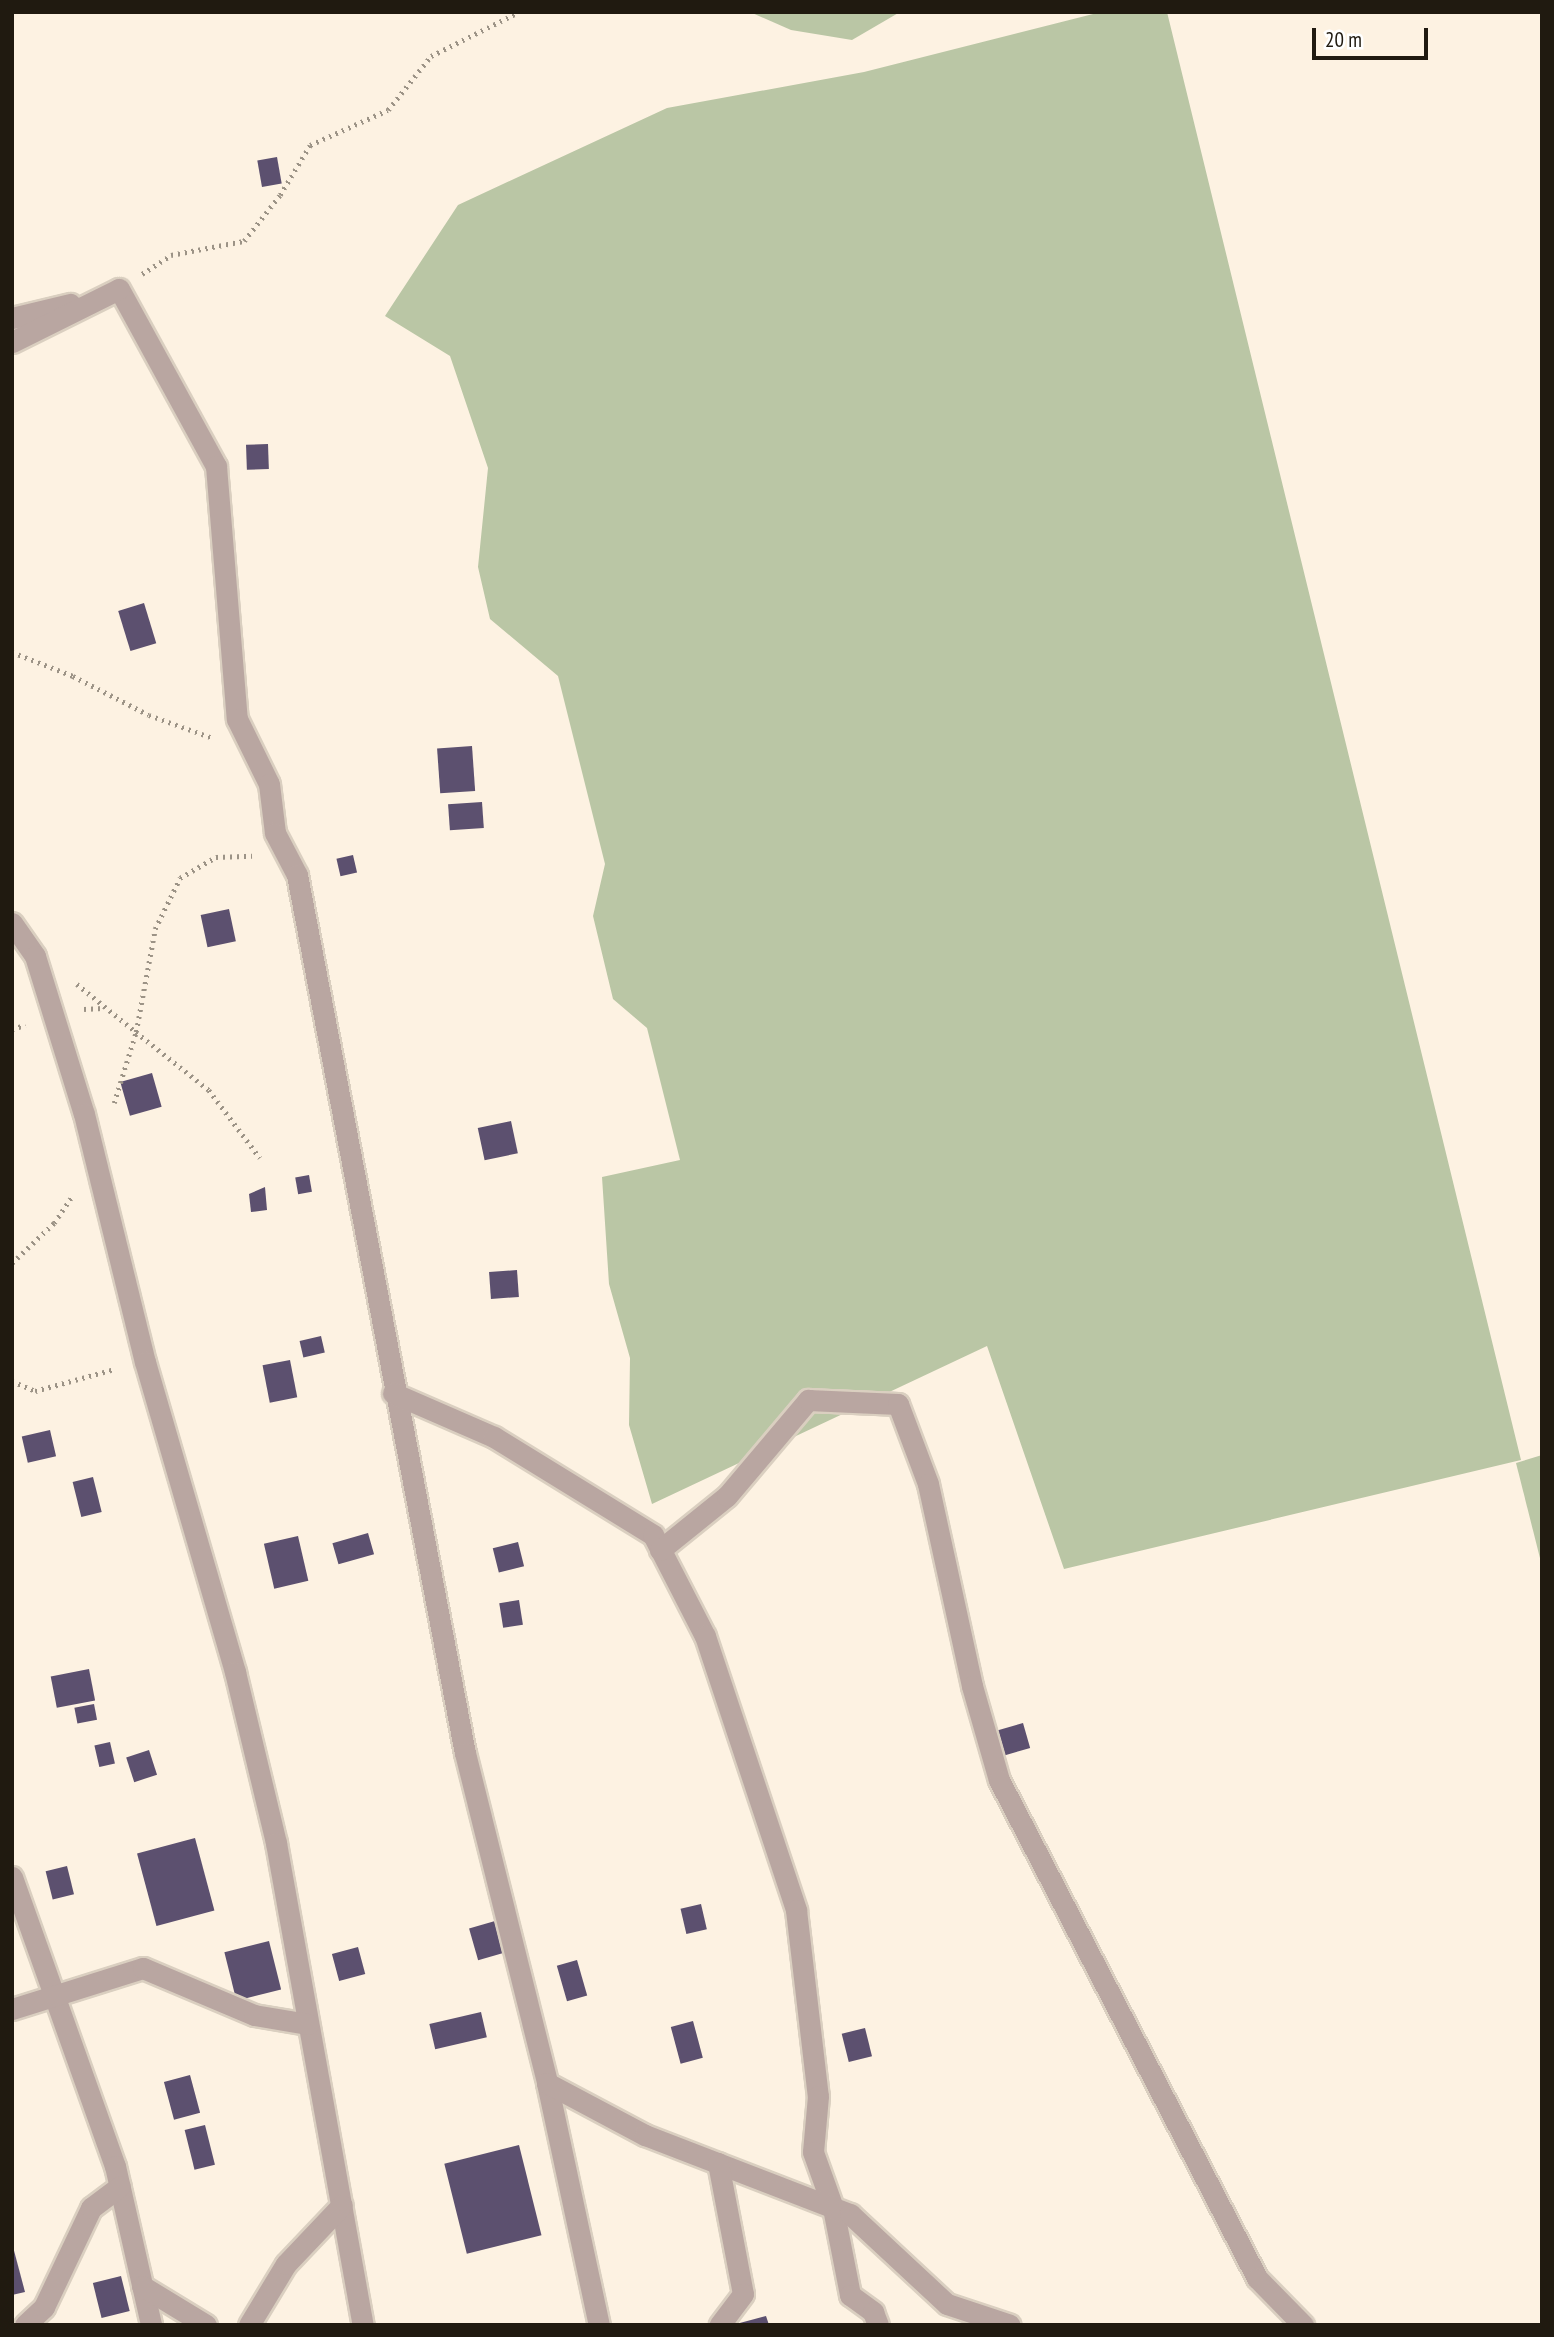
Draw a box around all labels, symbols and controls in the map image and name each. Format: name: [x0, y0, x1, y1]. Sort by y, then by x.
scale bar: [1316, 14, 1432, 58]
text: 20 m: [1325, 26, 1362, 53]

